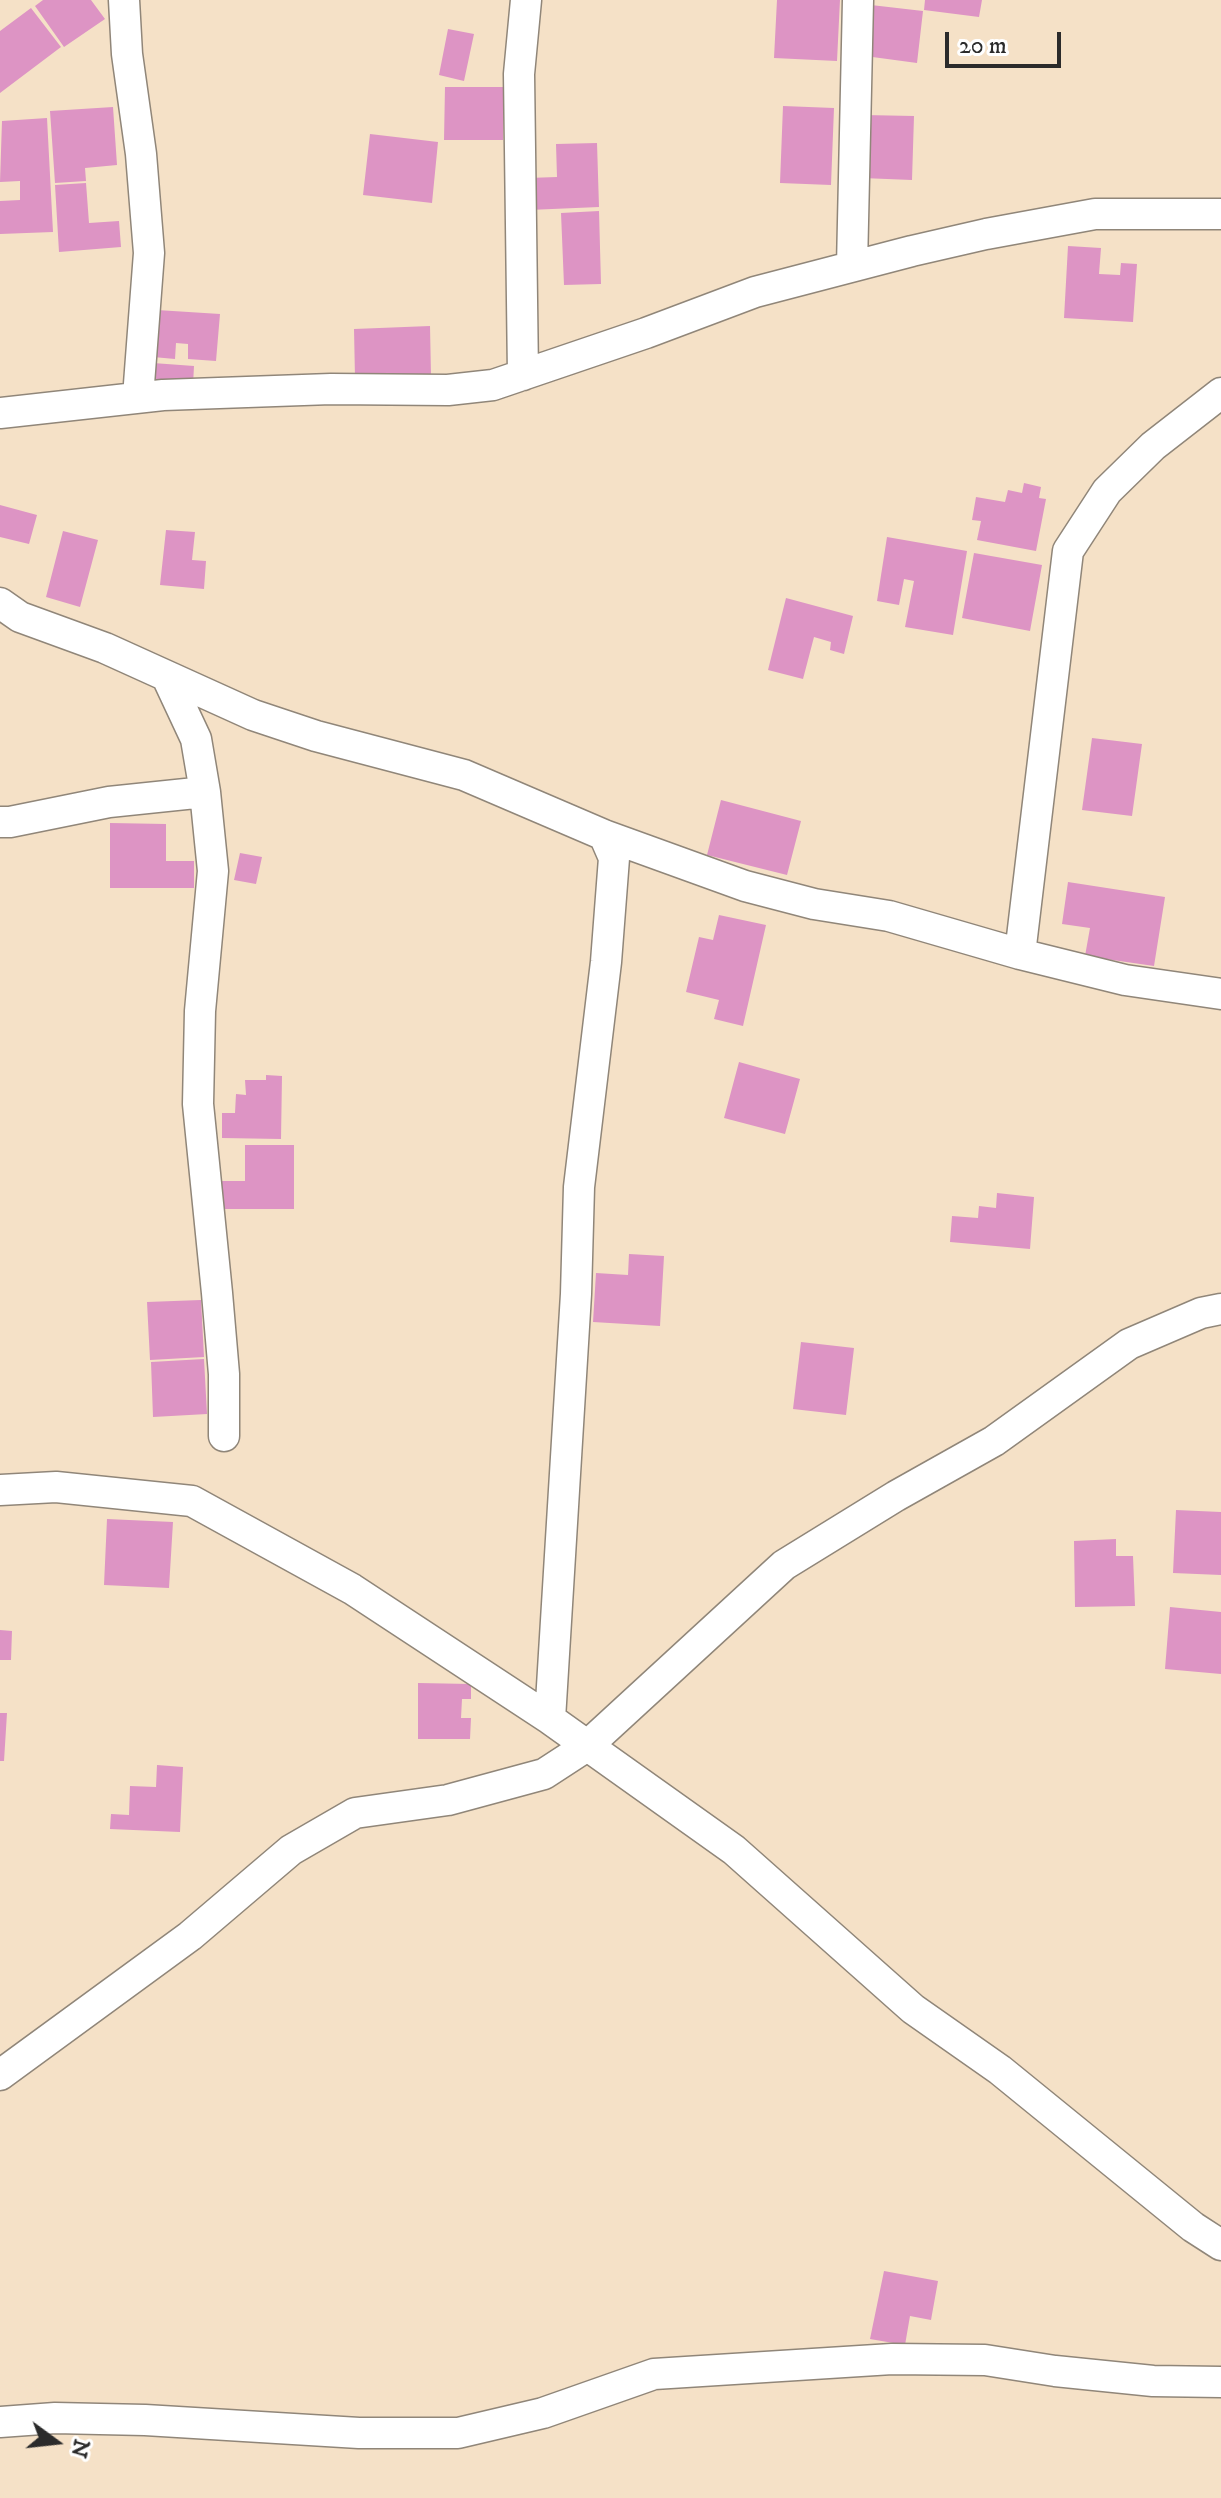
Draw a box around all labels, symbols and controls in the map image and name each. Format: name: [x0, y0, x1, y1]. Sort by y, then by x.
scale bar: [949, 16, 1065, 66]
text: 20 m: [959, 31, 1007, 61]
north arrow: [16, 2402, 96, 2482]
text: N: [64, 2436, 95, 2461]

